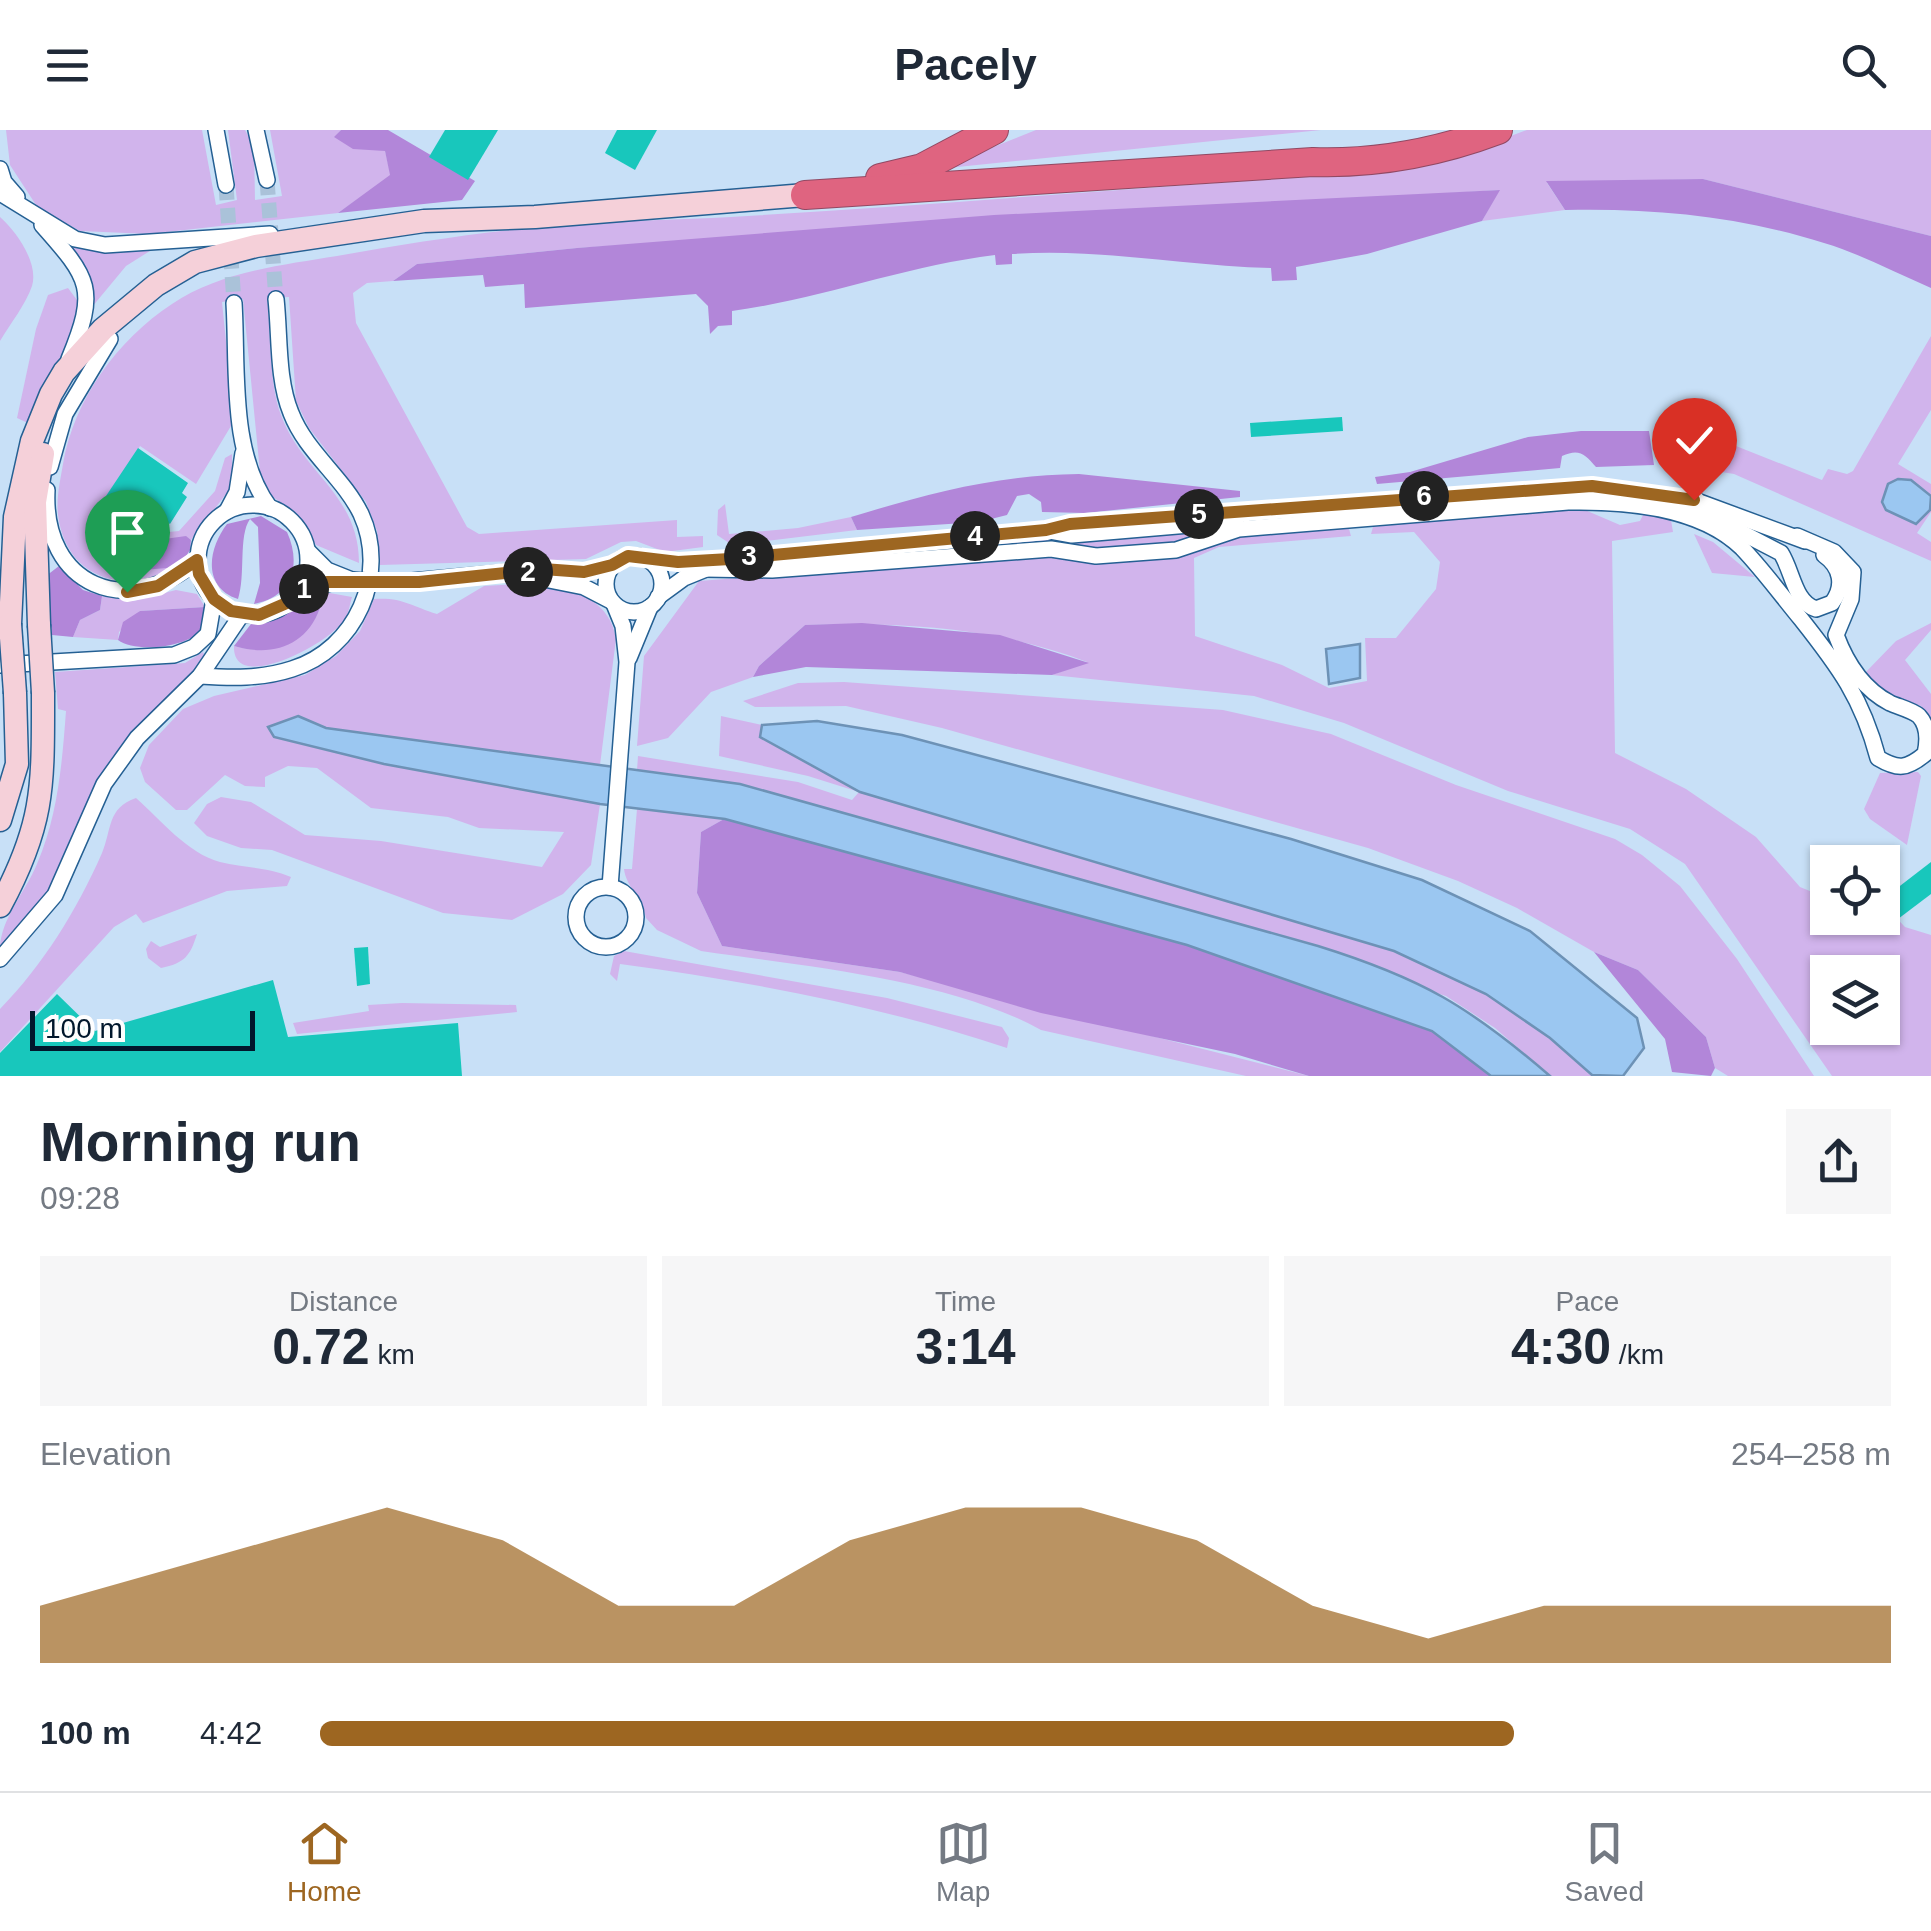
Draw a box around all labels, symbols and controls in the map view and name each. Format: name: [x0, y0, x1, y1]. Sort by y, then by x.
icon: menu: [40, 38, 95, 93]
icon: search: [1836, 38, 1891, 93]
text: Pacely: [894, 39, 1037, 90]
pin: [1652, 398, 1737, 501]
icon: check: [1667, 413, 1722, 468]
pin: 6: [1399, 471, 1449, 521]
text: 6: [1416, 480, 1432, 511]
pin: 5: [1174, 489, 1224, 539]
pin: [85, 490, 170, 593]
text: 5: [1191, 498, 1207, 529]
icon: arrive: [100, 505, 155, 560]
pin: 4: [950, 511, 1000, 561]
text: 4: [967, 520, 983, 551]
pin: 3: [724, 531, 774, 581]
text: 3: [741, 540, 757, 571]
pin: 2: [503, 547, 553, 597]
text: 2: [520, 556, 536, 587]
pin: 1: [279, 564, 329, 614]
text: 1: [296, 573, 312, 604]
map controls: [1810, 845, 1900, 1045]
button: locate: [1810, 845, 1900, 935]
button: layers: [1810, 955, 1900, 1045]
scale bar: [30, 1006, 255, 1050]
text: 100 m: [45, 1013, 123, 1044]
button: share: [1786, 1109, 1891, 1214]
text: Morning run: [40, 1111, 361, 1173]
text: 09:28: [40, 1180, 120, 1216]
text: Distance: [289, 1286, 398, 1317]
text: Time: [935, 1286, 996, 1317]
text: Pace: [1556, 1286, 1619, 1317]
text: 0.72: [272, 1319, 370, 1375]
text: 3:14: [915, 1319, 1016, 1375]
text: 4:30: [1511, 1319, 1611, 1375]
text: km: [370, 1339, 415, 1370]
text: /km: [1611, 1339, 1664, 1370]
text: Elevation: [40, 1436, 172, 1472]
text: 254–258 m: [1731, 1436, 1891, 1472]
text: 100 m: [40, 1715, 131, 1751]
text: 4:42: [200, 1715, 262, 1751]
tab: Home: [287, 1816, 362, 1908]
tab: Map: [936, 1816, 991, 1908]
tab: Saved: [1565, 1816, 1644, 1908]

